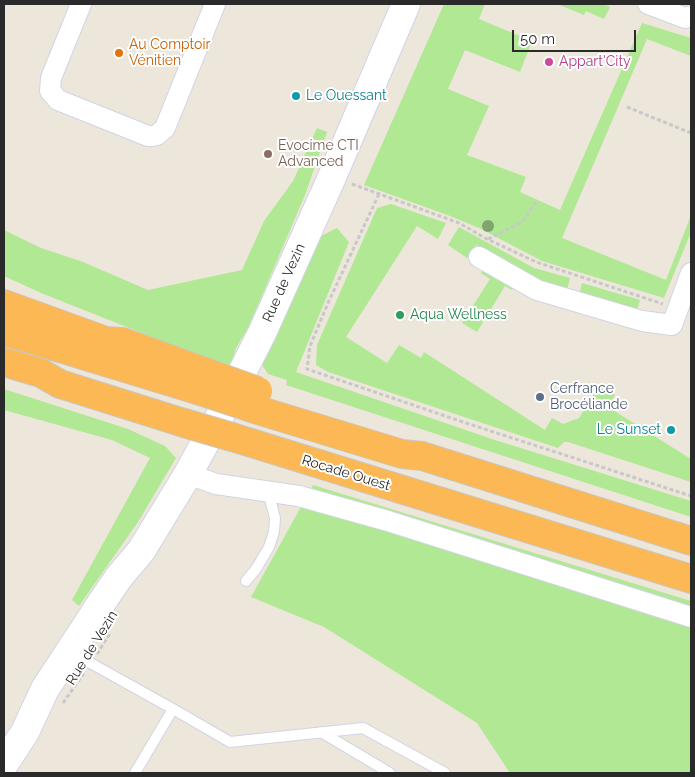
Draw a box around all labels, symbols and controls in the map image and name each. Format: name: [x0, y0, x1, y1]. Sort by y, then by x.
scale bar: [515, 20, 639, 52]
text: 50 m: [520, 30, 555, 48]
place label: Au Comptoir Vénitien: [129, 37, 210, 70]
marker: Au Comptoir Vénitien: [113, 47, 125, 59]
place label: Appart'City: [559, 54, 631, 70]
marker: Appart'City: [543, 56, 555, 68]
place label: Le Ouessant: [306, 88, 387, 104]
marker: Le Ouessant: [290, 90, 302, 102]
place label: Evocime CTI Advanced: [278, 138, 359, 170]
marker: Evocime CTI Advanced: [262, 148, 274, 160]
street label: Rue de Vezin: [259, 241, 309, 325]
place label: Aqua Wellness: [410, 307, 507, 323]
marker: Aqua Wellness: [394, 309, 406, 321]
place label: Cerfrance Brocéliande: [550, 381, 628, 414]
marker: Cerfrance Brocéliande: [534, 391, 546, 403]
place label: Le Sunset: [597, 422, 661, 438]
marker: Le Sunset: [665, 424, 677, 436]
street label: Rocade Ouest: [300, 452, 392, 494]
street label: Rue de Vezin: [63, 608, 121, 688]

